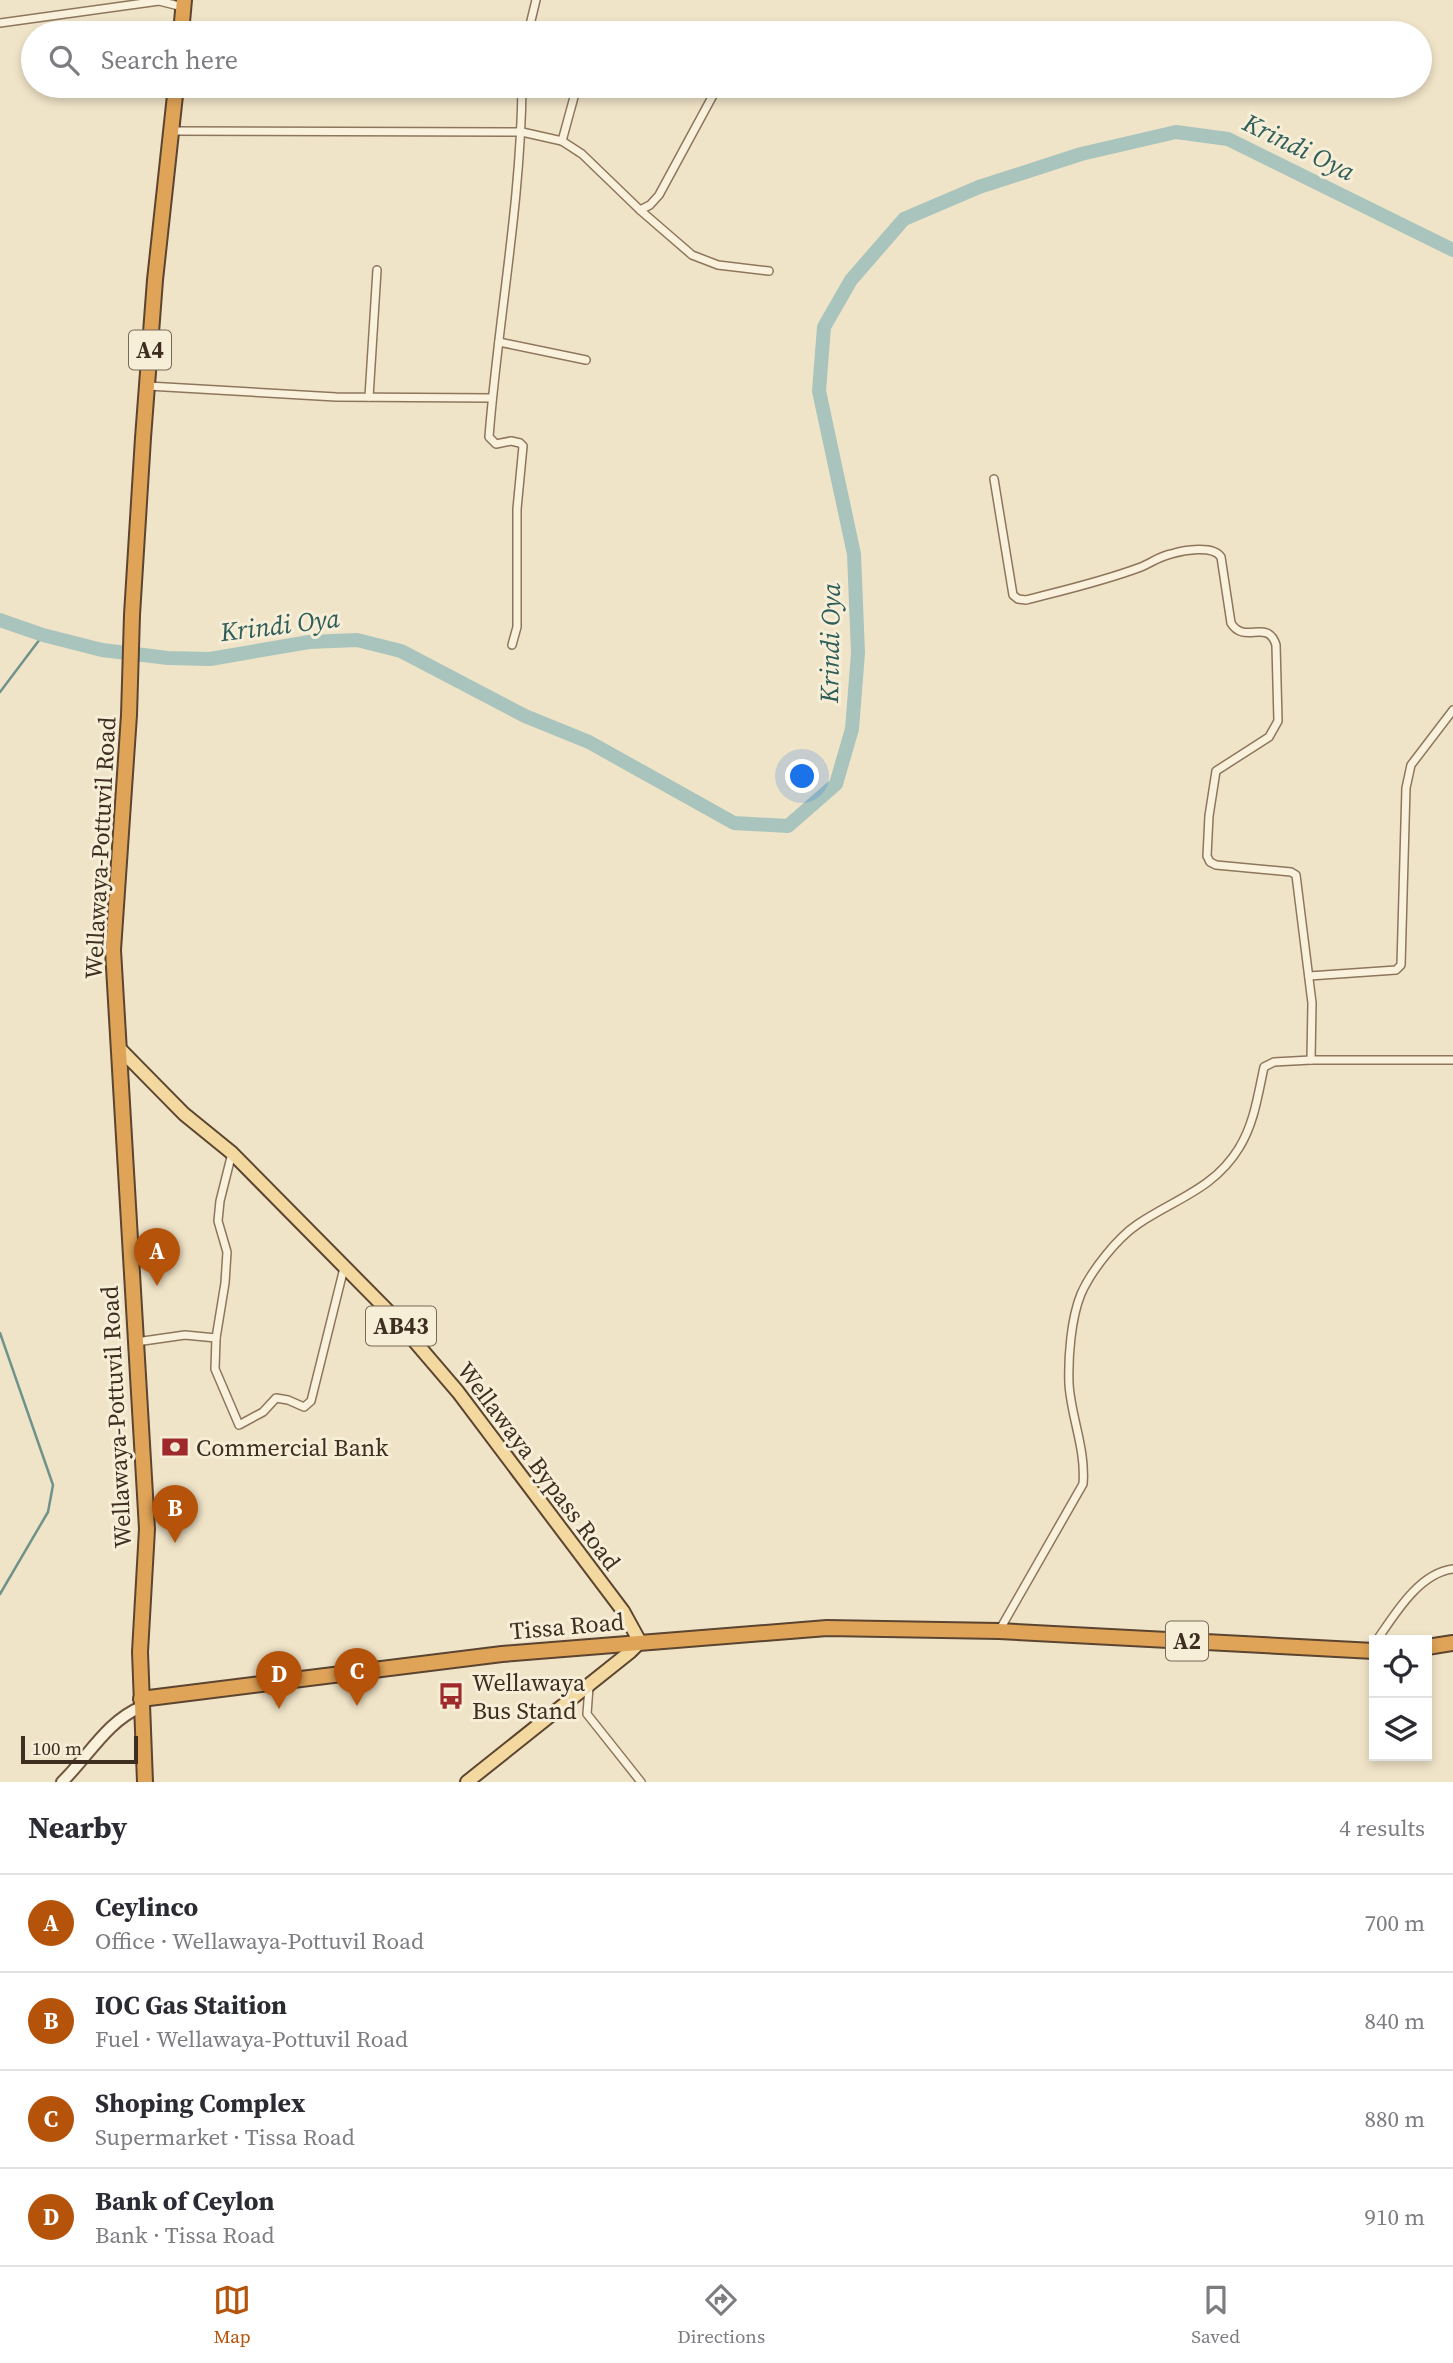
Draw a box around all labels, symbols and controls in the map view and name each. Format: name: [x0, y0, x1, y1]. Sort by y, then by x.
search box: [21, 21, 1432, 98]
icon: search: [45, 41, 83, 79]
text: Search here: [101, 42, 238, 78]
water label: Krindi Oya: [1236, 104, 1361, 190]
road number: A4: [129, 330, 171, 370]
water label: Krindi Oya: [811, 582, 849, 704]
water label: Krindi Oya: [217, 600, 342, 650]
street label: Wellawaya-Pottuvil Road: [77, 716, 123, 980]
your location: [785, 759, 819, 793]
pin: A: [134, 1228, 180, 1286]
street label: Wellawaya-Pottuvil Road: [93, 1285, 139, 1549]
road number: AB43: [366, 1306, 436, 1345]
street label: Wellawaya Bypass Road: [450, 1355, 629, 1577]
place label: Commercial Bank: [196, 1431, 389, 1464]
bank icon: Commercial Bank: [160, 1432, 190, 1462]
pin: B: [152, 1485, 198, 1543]
street label: Tissa Road: [508, 1605, 626, 1647]
road number: A2: [1166, 1622, 1208, 1660]
map controls: [1369, 1635, 1432, 1761]
button: locate: [1369, 1635, 1432, 1698]
pin: C: [334, 1648, 380, 1706]
pin: D: [256, 1651, 302, 1709]
place label: Wellawaya Bus Stand: [472, 1666, 586, 1727]
bus stop icon: Wellawaya Bus Stand: [436, 1681, 466, 1711]
button: layers: [1369, 1698, 1432, 1761]
scale bar: [21, 1733, 138, 1765]
text: 100 m: [32, 1735, 82, 1761]
text: Nearby: [28, 1807, 127, 1848]
text: 4 results: [1339, 1812, 1425, 1844]
text: Ceylinco: [95, 1889, 198, 1925]
text: A: [43, 1907, 59, 1939]
text: 700 m: [1364, 1907, 1425, 1939]
text: Office · Wellawaya-Pottuvil Road: [95, 1925, 424, 1957]
text: IOC Gas Staition: [95, 1987, 287, 2023]
text: B: [44, 2005, 58, 2037]
text: 840 m: [1364, 2005, 1425, 2037]
text: Fuel · Wellawaya-Pottuvil Road: [95, 2023, 408, 2055]
text: Shoping Complex: [95, 2085, 305, 2121]
text: C: [44, 2103, 58, 2135]
text: 880 m: [1364, 2103, 1425, 2135]
text: Supermarket · Tissa Road: [95, 2121, 355, 2153]
text: Bank of Ceylon: [95, 2183, 274, 2219]
text: D: [43, 2201, 59, 2233]
text: 910 m: [1364, 2201, 1425, 2233]
text: Bank · Tissa Road: [95, 2219, 275, 2251]
tab: Map: [213, 2281, 251, 2349]
tab: Directions: [677, 2281, 765, 2349]
tab: Saved: [1191, 2281, 1240, 2349]

